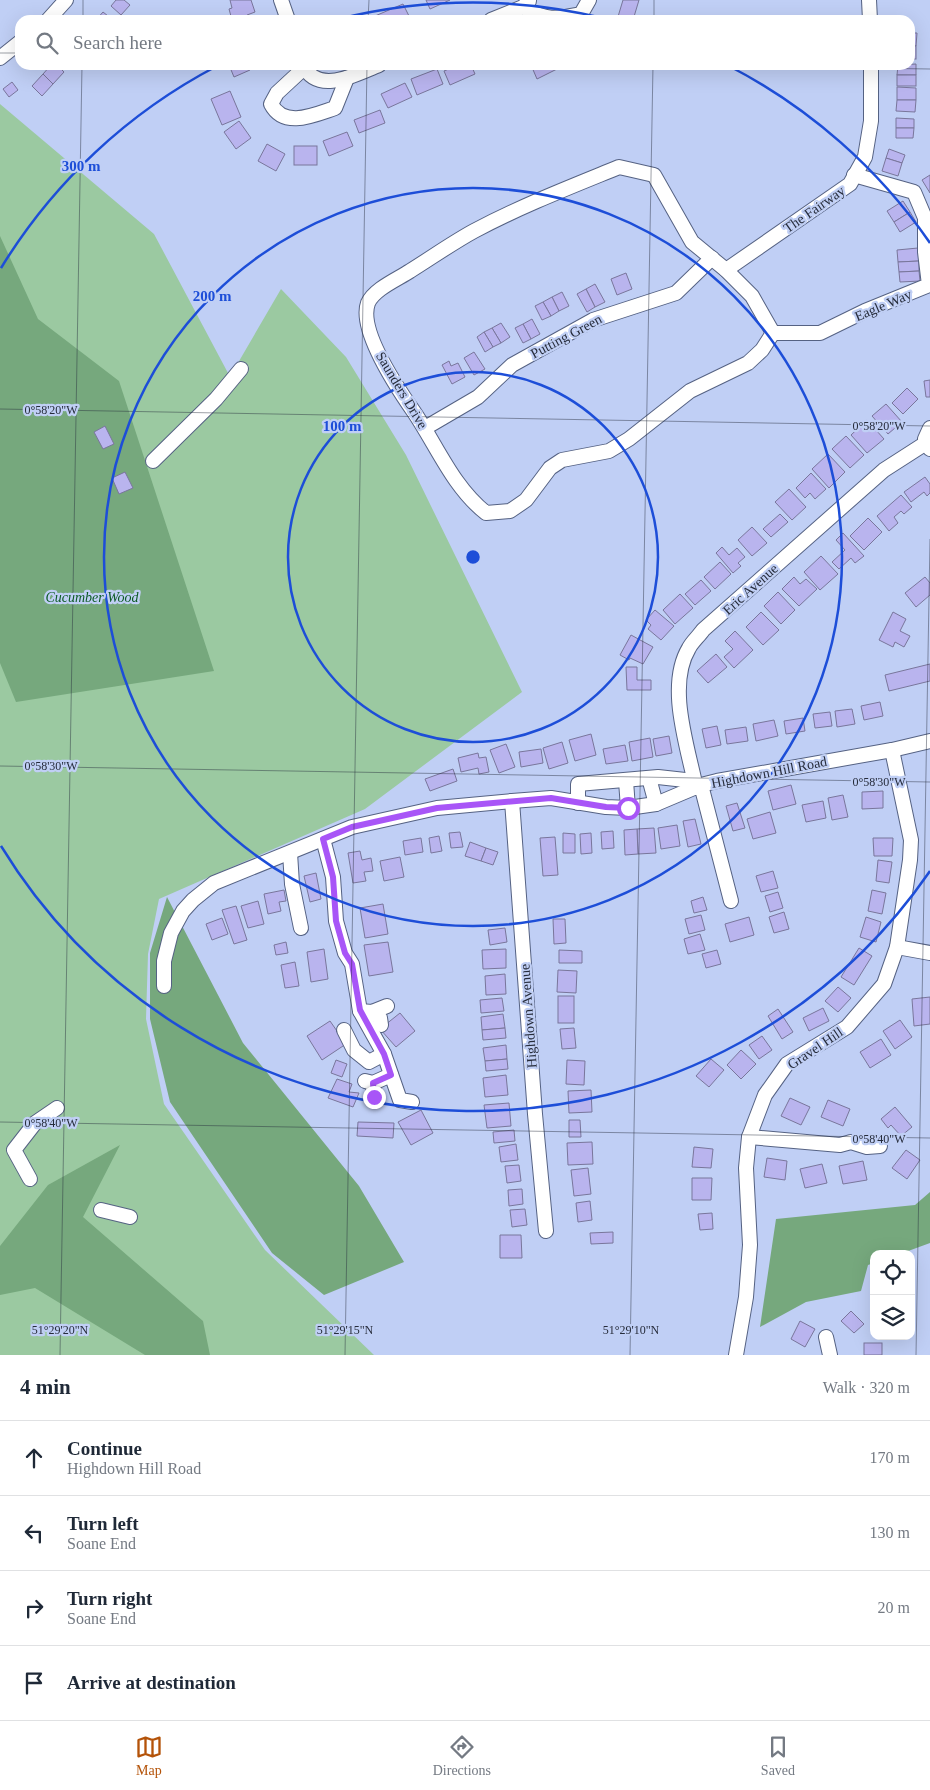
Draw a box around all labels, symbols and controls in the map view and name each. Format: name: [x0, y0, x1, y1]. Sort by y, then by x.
search box: [15, 15, 915, 70]
icon: search: [33, 29, 61, 57]
text: Search here: [73, 32, 162, 53]
text: 300 m: [62, 158, 101, 174]
street label: The Fairway: [781, 183, 848, 236]
street label: Eagle Way: [852, 287, 914, 324]
text: 200 m: [193, 288, 232, 304]
street label: Putting Green: [528, 311, 604, 361]
street label: Saunders Drive: [373, 349, 430, 431]
text: 0°58'20"W: [24, 403, 78, 417]
text: 100 m: [323, 418, 362, 434]
text: 0°58'20"W: [852, 419, 906, 433]
centre of rings: [464, 548, 482, 566]
street label: Eric Avenue: [720, 561, 781, 618]
park label: Cucumber Wood: [45, 590, 140, 605]
street label: Highdown Hill Road: [710, 754, 828, 791]
text: 0°58'30"W: [24, 759, 78, 773]
text: 0°58'30"W: [852, 775, 906, 789]
route start: [617, 797, 640, 820]
street label: Highdown Avenue: [517, 963, 540, 1069]
street label: Gravel Hill: [785, 1024, 846, 1072]
route end: [363, 1086, 386, 1109]
text: 0°58'40"W: [24, 1116, 78, 1130]
text: 0°58'40"W: [852, 1132, 906, 1146]
map controls: [870, 1250, 915, 1340]
button: locate: [870, 1250, 915, 1295]
button: layers: [870, 1295, 915, 1340]
text: 51°29'20"N: [32, 1323, 89, 1337]
text: 51°29'15"N: [317, 1323, 374, 1337]
text: 51°29'10"N: [603, 1323, 660, 1337]
text: 4 min: [20, 1375, 71, 1399]
text: Walk · 320 m: [823, 1379, 910, 1396]
text: Continue: [67, 1438, 142, 1459]
icon: ahead: [20, 1444, 48, 1472]
text: 170 m: [870, 1449, 910, 1466]
text: Highdown Hill Road: [67, 1460, 201, 1477]
text: Turn left: [67, 1513, 139, 1534]
icon: left: [20, 1519, 48, 1547]
text: 130 m: [870, 1524, 910, 1541]
text: Soane End: [67, 1535, 136, 1552]
text: Turn right: [67, 1588, 152, 1609]
icon: right: [20, 1594, 48, 1622]
text: 20 m: [878, 1599, 910, 1616]
text: Soane End: [67, 1610, 136, 1627]
icon: arrive: [20, 1669, 48, 1697]
text: Arrive at destination: [67, 1672, 236, 1693]
tab: Map: [135, 1733, 163, 1779]
tab: Directions: [433, 1733, 491, 1779]
tab: Saved: [761, 1733, 795, 1779]

